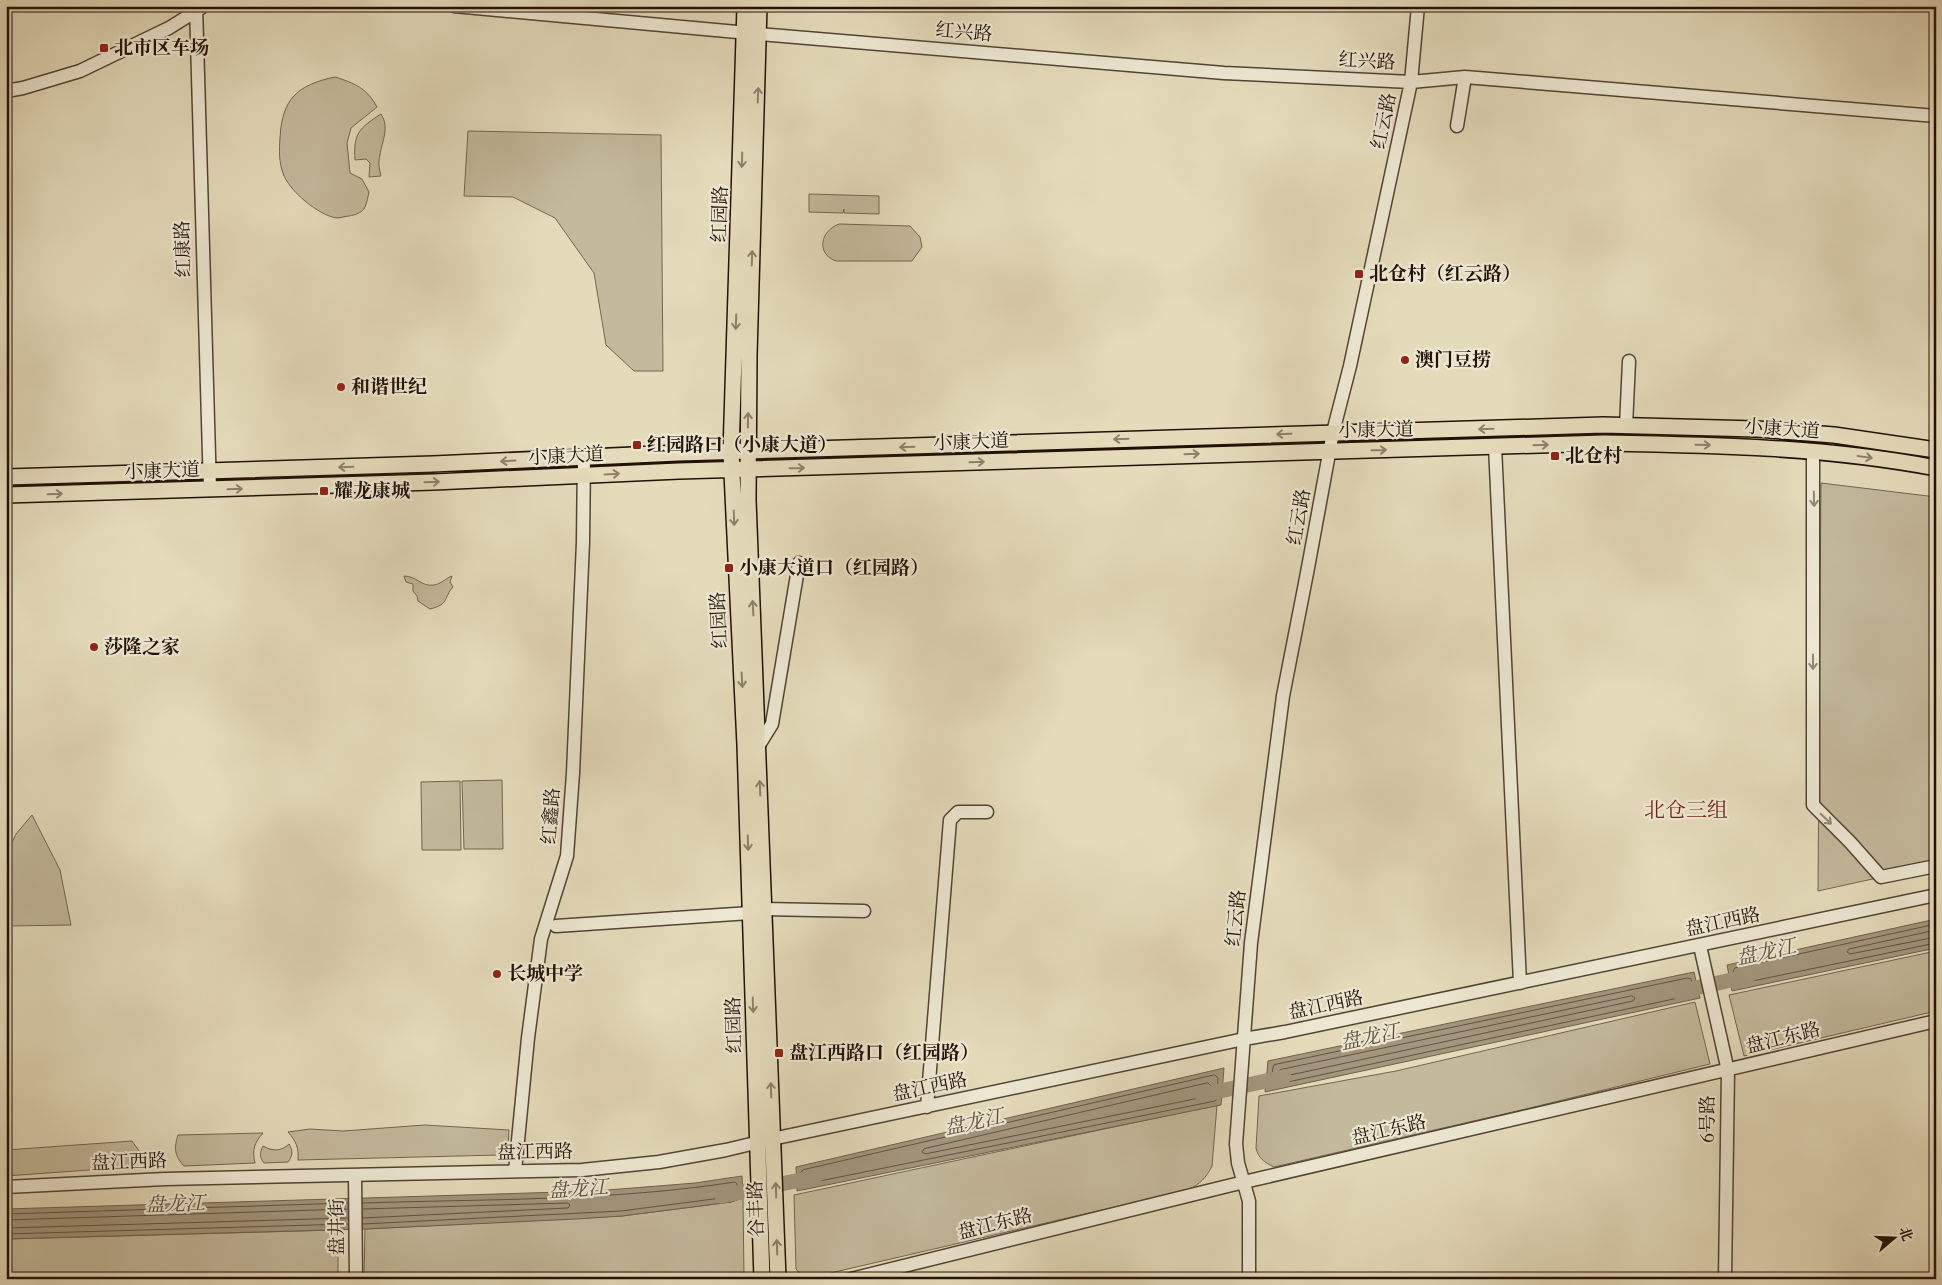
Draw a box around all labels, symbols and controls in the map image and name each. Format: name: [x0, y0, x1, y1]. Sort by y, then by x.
street label: 红兴路: [934, 17, 994, 47]
place label: 北市区车场: [114, 35, 209, 61]
marker: 北市区车场: [98, 42, 110, 54]
street label: 红兴路: [1338, 47, 1396, 75]
one-way arrow: [753, 88, 762, 104]
street label: 红云路: [1365, 90, 1403, 152]
one-way arrow: [737, 152, 747, 168]
street label: 红园路: [706, 185, 734, 243]
street label: 红康路: [169, 220, 197, 278]
one-way arrow: [748, 250, 757, 266]
place label: 北仓村（红云路）: [1369, 261, 1521, 287]
marker: 北仓村（红云路）: [1353, 268, 1365, 280]
one-way arrow: [731, 314, 740, 330]
place label: 澳门豆捞: [1415, 347, 1491, 373]
marker: 澳门豆捞: [1399, 354, 1411, 366]
place label: 和谐世纪: [351, 374, 427, 400]
marker: 和谐世纪: [335, 381, 347, 393]
one-way arrow: [743, 412, 752, 428]
street label: 小康大道: [1743, 413, 1821, 445]
street label: 小康大道: [1338, 416, 1414, 444]
one-way arrow: [1478, 424, 1494, 434]
street label: 小康大道: [933, 428, 1009, 456]
one-way arrow: [1276, 429, 1292, 438]
place label: 红园路口（小康大道）: [647, 432, 837, 458]
one-way arrow: [1114, 435, 1130, 444]
marker: 红园路口（小康大道）: [631, 439, 643, 451]
one-way arrow: [1532, 440, 1549, 450]
one-way arrow: [1695, 440, 1711, 450]
street label: 小康大道: [527, 441, 605, 471]
one-way arrow: [899, 442, 915, 452]
place label: 北仓村: [1565, 443, 1622, 469]
one-way arrow: [1370, 445, 1386, 455]
one-way arrow: [1184, 450, 1200, 459]
marker: 北仓村: [1549, 450, 1561, 462]
one-way arrow: [1857, 452, 1873, 462]
one-way arrow: [500, 456, 516, 465]
street label: 小康大道: [124, 457, 200, 485]
one-way arrow: [968, 457, 985, 467]
one-way arrow: [338, 462, 354, 472]
one-way arrow: [789, 463, 805, 472]
one-way arrow: [604, 469, 620, 478]
one-way arrow: [424, 477, 440, 486]
place label: 耀龙康城: [334, 478, 410, 504]
one-way arrow: [227, 484, 243, 493]
marker: 耀龙康城: [318, 485, 330, 497]
street label: 红云路: [1281, 487, 1317, 547]
one-way arrow: [46, 489, 63, 499]
one-way arrow: [1809, 491, 1819, 507]
one-way arrow: [730, 510, 739, 526]
place label: 小康大道口（红园路）: [739, 555, 929, 581]
marker: 小康大道口（红园路）: [723, 562, 735, 574]
street label: 红园路: [705, 591, 733, 649]
one-way arrow: [748, 600, 757, 616]
place label: 莎隆之家: [104, 634, 180, 660]
marker: 莎隆之家: [88, 641, 100, 653]
one-way arrow: [1808, 654, 1818, 670]
one-way arrow: [737, 672, 746, 688]
one-way arrow: [755, 780, 765, 796]
street label: 红鑫路: [536, 787, 566, 845]
district label: 北仓三组: [1644, 796, 1728, 825]
one-way arrow: [1820, 813, 1833, 825]
one-way arrow: [743, 834, 752, 850]
street label: 红云路: [1220, 888, 1252, 948]
street label: 盘江西路: [1683, 901, 1763, 943]
water label: 盘龙江: [1734, 932, 1801, 971]
place label: 长城中学: [507, 961, 583, 987]
marker: 长城中学: [491, 968, 503, 980]
street label: 盘江西路: [1286, 984, 1366, 1026]
street label: 红园路: [720, 996, 748, 1054]
one-way arrow: [748, 996, 758, 1013]
street label: 盘江东路: [1743, 1016, 1823, 1060]
water label: 盘龙江: [1338, 1017, 1405, 1056]
place label: 盘江西路口（红园路）: [789, 1040, 979, 1066]
marker: 盘江西路口（红园路）: [773, 1047, 785, 1059]
street label: 盘江西路: [890, 1066, 970, 1108]
one-way arrow: [766, 1082, 775, 1098]
street label: 6号路: [1695, 1095, 1721, 1143]
water label: 盘龙江: [942, 1102, 1009, 1141]
street label: 盘江东路: [1349, 1109, 1429, 1151]
street label: 盘江西路: [497, 1138, 573, 1166]
street label: 盘江西路: [91, 1148, 167, 1176]
water label: 盘龙江: [547, 1173, 612, 1205]
street label: 谷丰路: [742, 1180, 770, 1238]
one-way arrow: [771, 1182, 780, 1198]
water label: 盘龙江: [145, 1189, 208, 1219]
street label: 盘井街: [324, 1198, 350, 1256]
street label: 盘江东路: [955, 1202, 1035, 1246]
north arrow: [1870, 1212, 1920, 1262]
text: 北: [1895, 1224, 1917, 1244]
one-way arrow: [773, 1239, 782, 1255]

